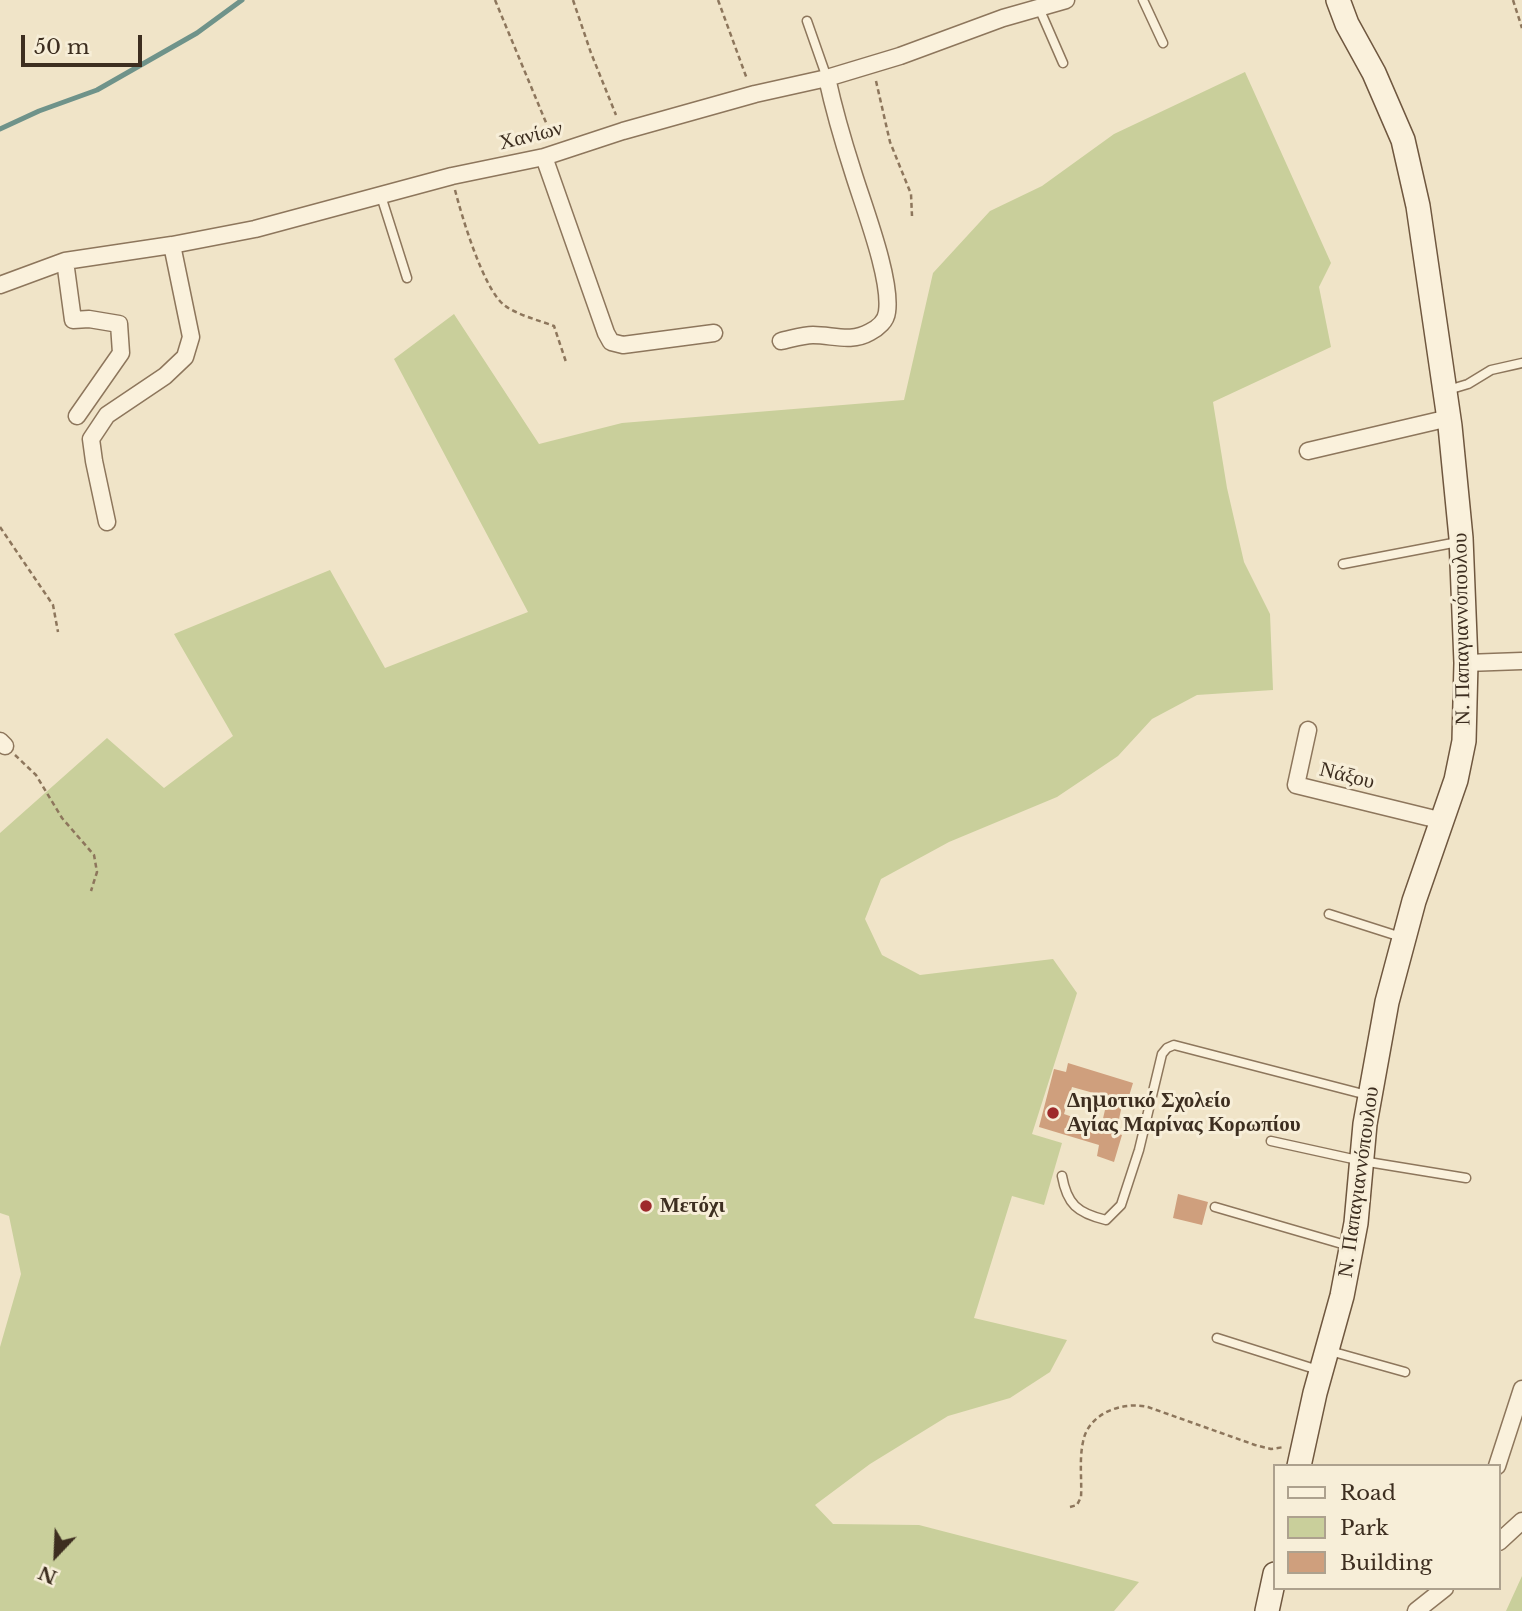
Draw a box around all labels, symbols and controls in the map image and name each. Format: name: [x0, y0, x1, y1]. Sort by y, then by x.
scale bar: [24, 21, 145, 65]
text: 50 m: [34, 34, 89, 60]
street label: Χανίων: [497, 116, 565, 156]
street label: Ν. Παπαγιαννόπουλου: [1448, 533, 1476, 725]
street label: Νάξου: [1317, 757, 1377, 795]
street label: Ν. Παπαγιαννόπουλου: [1333, 1085, 1385, 1279]
place label: Δημοτικό Σχολείο Αγίας Μαρίνας Κορωπίου: [1067, 1088, 1301, 1138]
marker: Δημοτικό Σχολείο Αγίας Μαρίνας Κορωπίου: [1045, 1105, 1061, 1121]
place label: Μετόχι: [660, 1193, 725, 1219]
marker: Μετόχι: [638, 1198, 654, 1214]
legend: [1274, 1464, 1501, 1590]
text: Road: [1340, 1480, 1396, 1506]
text: Park: [1340, 1515, 1389, 1541]
north arrow: [21, 1520, 91, 1590]
text: Building: [1340, 1550, 1432, 1576]
text: N: [35, 1561, 60, 1589]

